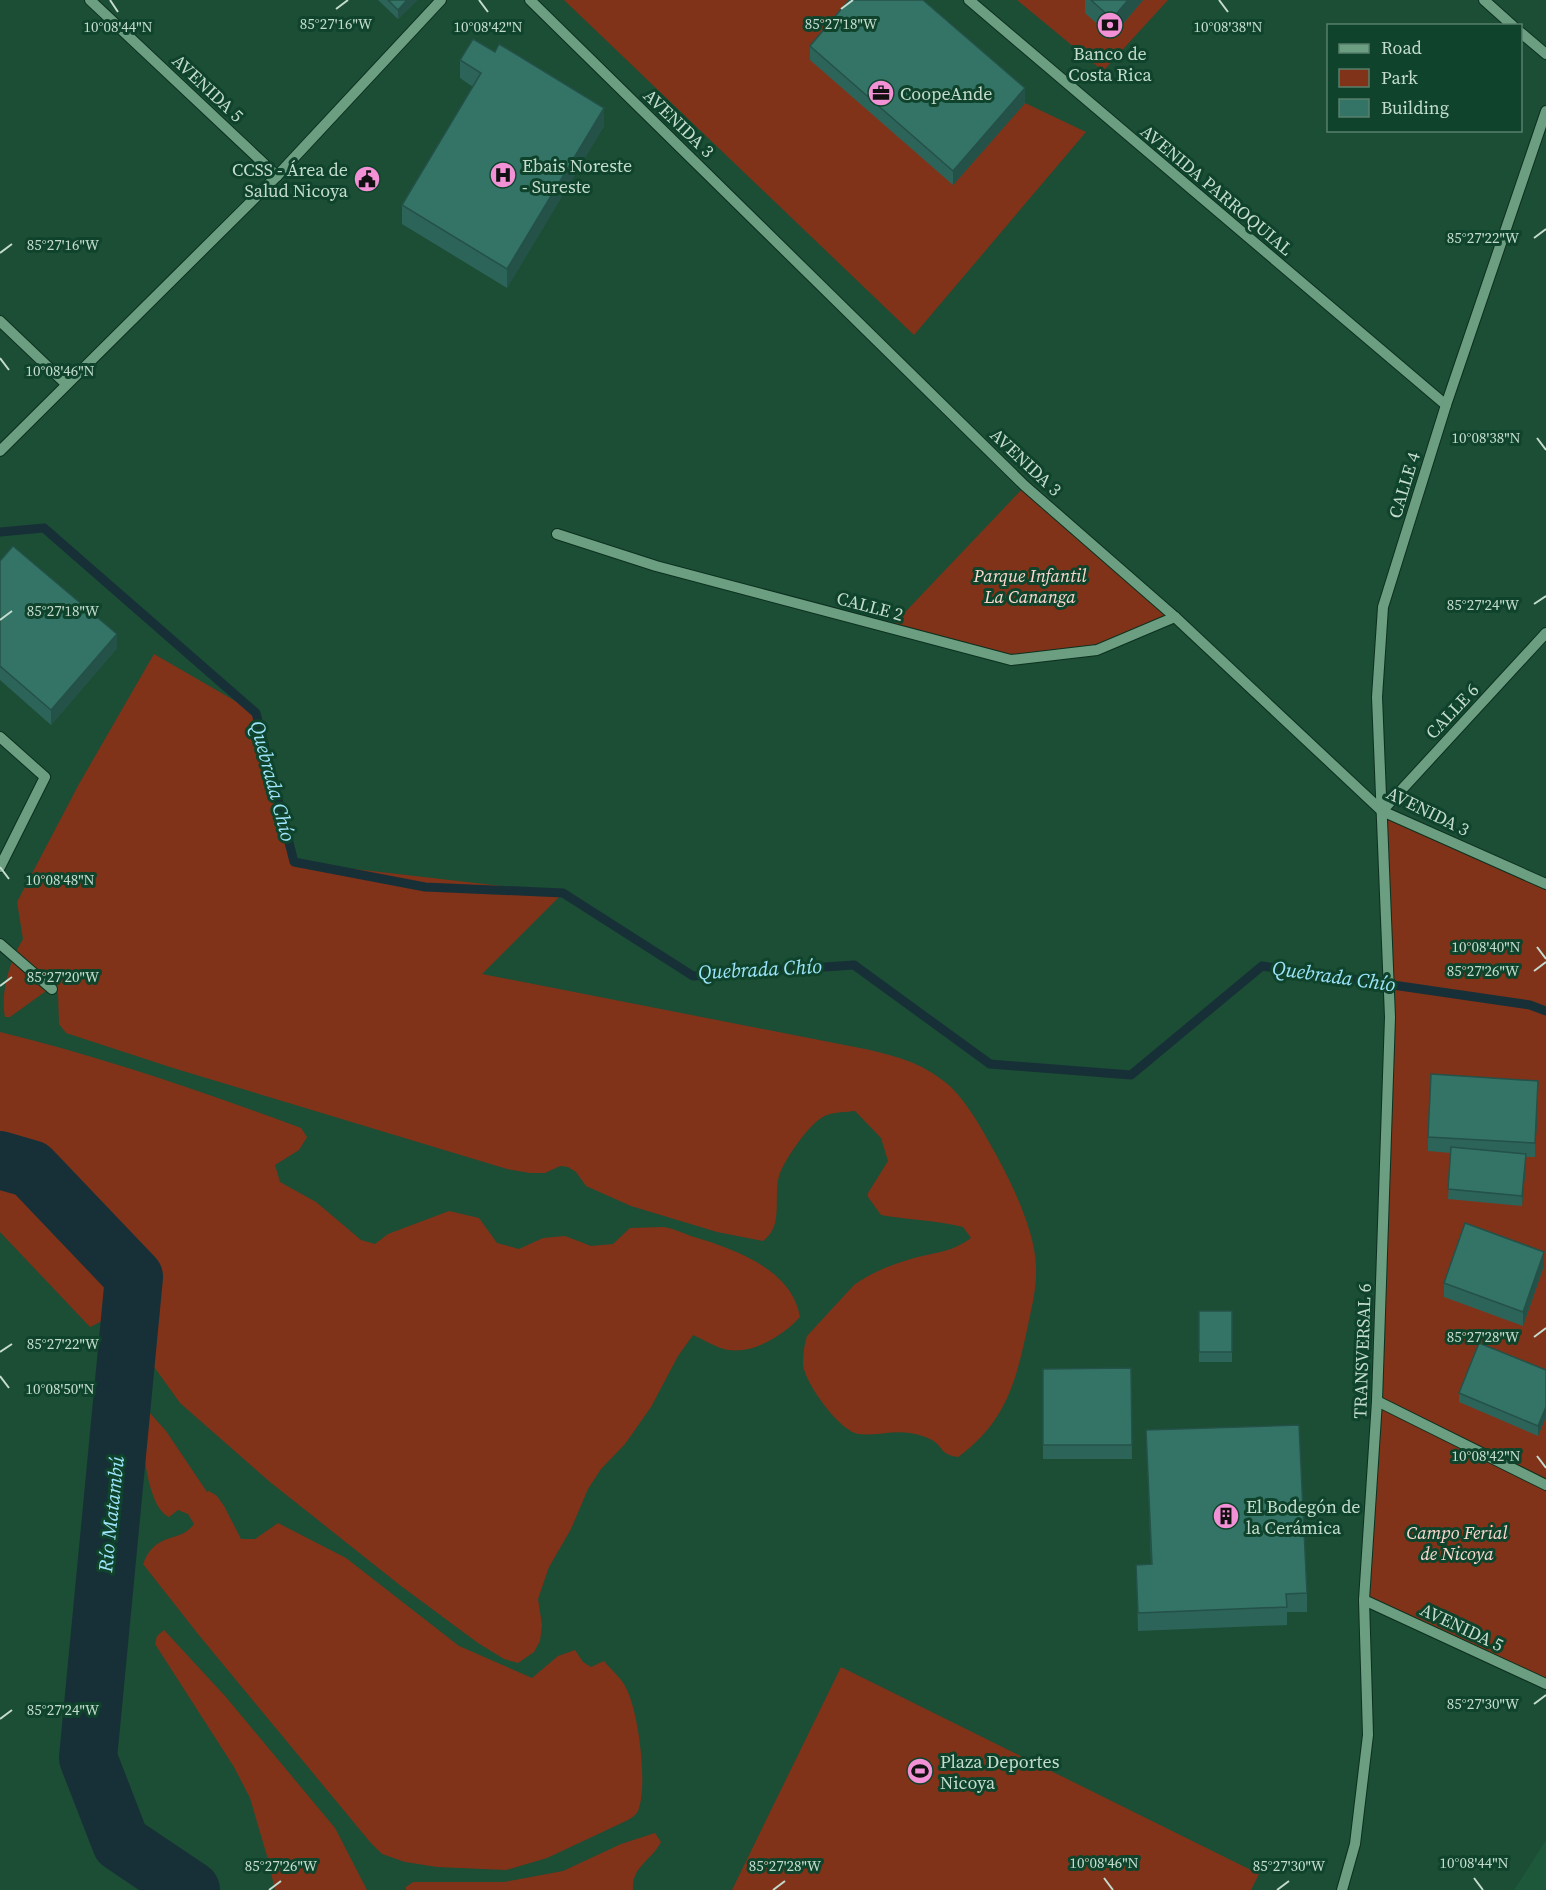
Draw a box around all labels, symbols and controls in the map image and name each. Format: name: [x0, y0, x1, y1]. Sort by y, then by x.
bank icon: Banco de Costa Rica: [1095, 10, 1125, 40]
text: 85°27'16"W: [300, 13, 373, 34]
text: 85°27'18"W: [805, 13, 878, 34]
text: 10°08'44"N: [83, 16, 153, 37]
text: 10°08'42"N: [453, 16, 523, 37]
text: 10°08'38"N: [1193, 16, 1263, 37]
legend: [1327, 24, 1522, 132]
text: Road: [1381, 35, 1422, 60]
place label: Banco de Costa Rica: [1068, 41, 1152, 87]
street label: AVENIDA 5: [167, 48, 249, 128]
text: Park: [1381, 65, 1418, 90]
office icon: CoopeAnde: [866, 78, 896, 108]
place label: CoopeAnde: [900, 81, 993, 106]
street label: AVENIDA 3: [638, 83, 720, 163]
text: Building: [1381, 95, 1449, 120]
street label: AVENIDA PARROQUIAL: [1135, 119, 1299, 261]
place label: Ebais Noreste - Sureste: [522, 153, 632, 199]
place label: CCSS - Área de Salud Nicoya: [232, 157, 349, 203]
hospital icon: Ebais Noreste - Sureste: [488, 160, 518, 190]
public building icon: CCSS - Área de Salud Nicoya: [352, 164, 382, 194]
text: 85°27'22"W: [1447, 227, 1520, 248]
text: 85°27'16"W: [27, 234, 100, 255]
text: 10°08'46"N: [25, 360, 95, 381]
street label: AVENIDA 3: [985, 422, 1067, 502]
text: 10°08'38"N: [1451, 427, 1521, 448]
street label: CALLE 4: [1382, 449, 1426, 521]
park label: Parque Infantil La Cananga: [972, 563, 1087, 609]
street label: CALLE 2: [834, 585, 906, 627]
text: 85°27'24"W: [1447, 594, 1520, 615]
text: 85°27'18"W: [27, 600, 100, 621]
street label: CALLE 6: [1420, 678, 1484, 744]
water label: Quebrada Chío: [243, 717, 303, 845]
street label: AVENIDA 3: [1382, 780, 1474, 842]
text: 10°08'48"N: [25, 869, 95, 890]
text: 10°08'40"N: [1451, 936, 1521, 957]
water label: Quebrada Chío: [697, 952, 823, 986]
water label: Quebrada Chío: [1271, 953, 1398, 999]
text: 85°27'26"W: [1447, 960, 1520, 981]
text: 85°27'20"W: [27, 966, 100, 987]
street label: TRANSVERSAL 6: [1347, 1283, 1377, 1419]
text: 85°27'28"W: [1447, 1326, 1520, 1347]
text: 85°27'22"W: [27, 1333, 100, 1354]
text: 10°08'50"N: [25, 1378, 95, 1399]
text: 10°08'42"N: [1451, 1445, 1521, 1466]
water label: Río Matambú: [91, 1454, 131, 1574]
place label: El Bodegón de la Cerámica: [1246, 1494, 1361, 1540]
building icon: El Bodegón de la Cerámica: [1211, 1501, 1241, 1531]
park label: Campo Ferial de Nicoya: [1407, 1520, 1507, 1566]
street label: AVENIDA 5: [1416, 1597, 1508, 1657]
text: 85°27'30"W: [1447, 1693, 1520, 1714]
text: 85°27'24"W: [27, 1699, 100, 1720]
place label: Plaza Deportes Nicoya: [940, 1749, 1060, 1795]
sports icon: Plaza Deportes Nicoya: [905, 1756, 935, 1786]
text: 10°08'46"N: [1069, 1852, 1139, 1873]
text: 10°08'44"N: [1439, 1852, 1509, 1873]
text: 85°27'26"W: [245, 1855, 318, 1876]
text: 85°27'28"W: [749, 1855, 822, 1876]
text: 85°27'30"W: [1253, 1855, 1326, 1876]

